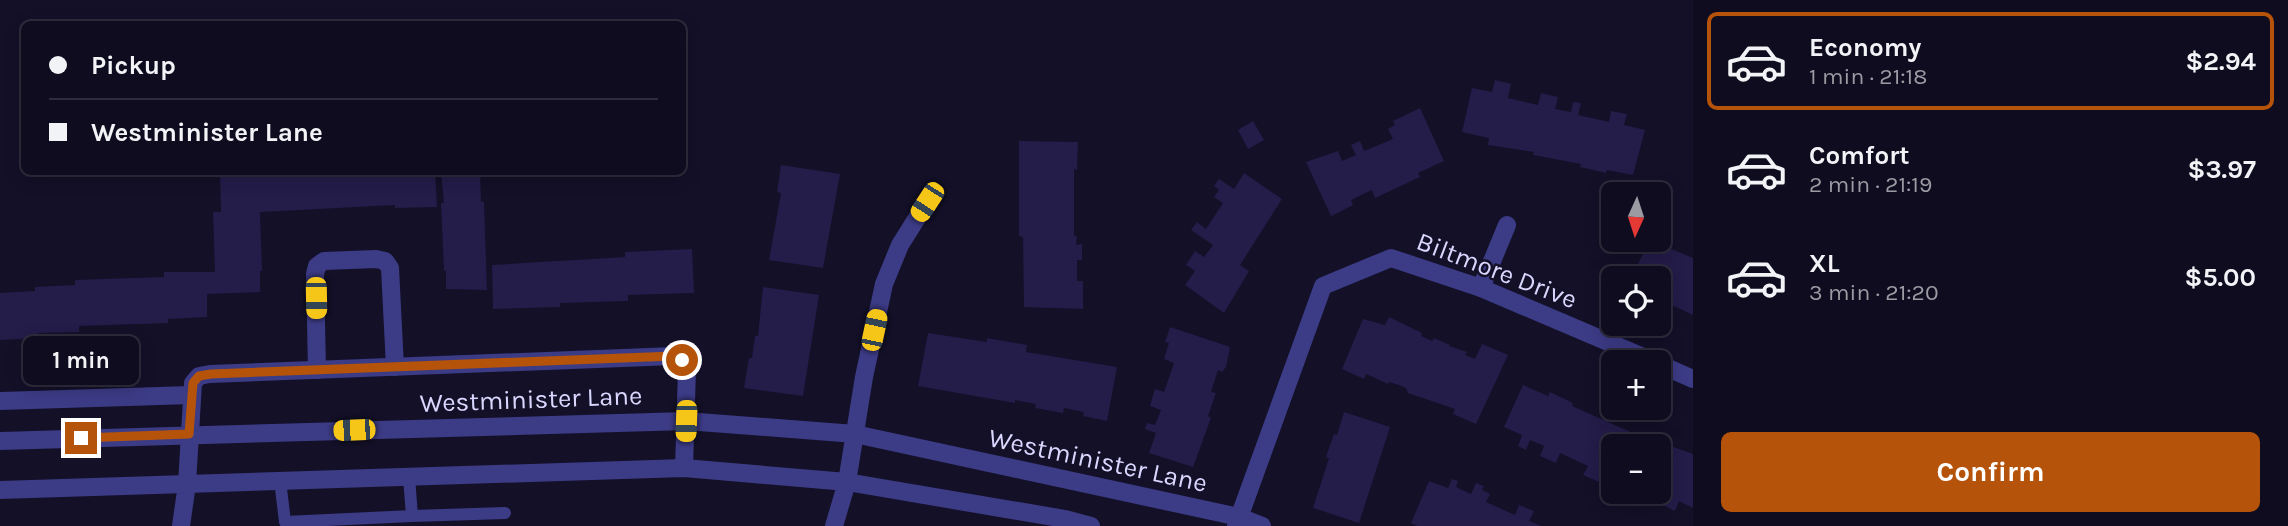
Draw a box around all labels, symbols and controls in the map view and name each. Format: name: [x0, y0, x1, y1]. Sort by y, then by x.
icon: car: [1725, 30, 1788, 93]
text: Economy: [1809, 32, 1921, 63]
text: $2.94: [2185, 46, 2256, 77]
text: Pickup: [91, 50, 176, 81]
text: 1 min · 21:18: [1809, 63, 1927, 90]
text: Westminister Lane: [91, 117, 323, 148]
icon: car: [1725, 138, 1788, 201]
text: Comfort: [1809, 140, 1910, 171]
text: $3.97: [2188, 154, 2256, 185]
text: 2 min · 21:19: [1809, 171, 1932, 198]
car: [907, 179, 948, 225]
north arrow: [1601, 182, 1671, 252]
map controls: [1601, 182, 1671, 504]
street label: Biltmore Drive: [1412, 226, 1581, 315]
icon: car: [1725, 246, 1788, 309]
text: XL: [1809, 248, 1840, 279]
text: $5.00: [2184, 262, 2256, 293]
button: locate: [1601, 266, 1671, 336]
car: [306, 277, 327, 319]
text: 3 min · 21:20: [1809, 279, 1939, 306]
car: [860, 307, 889, 353]
callout: 1 min: [23, 336, 139, 386]
route start: [666, 344, 698, 376]
text: 1 min: [52, 347, 110, 374]
button: +: [1601, 350, 1671, 420]
street label: Westminister Lane: [419, 380, 643, 419]
car: [675, 400, 698, 442]
car: [333, 419, 376, 441]
route end: [65, 422, 97, 454]
street label: Westminister Lane: [986, 422, 1210, 499]
button: Confirm: [1721, 432, 2260, 512]
button: −: [1601, 434, 1671, 504]

